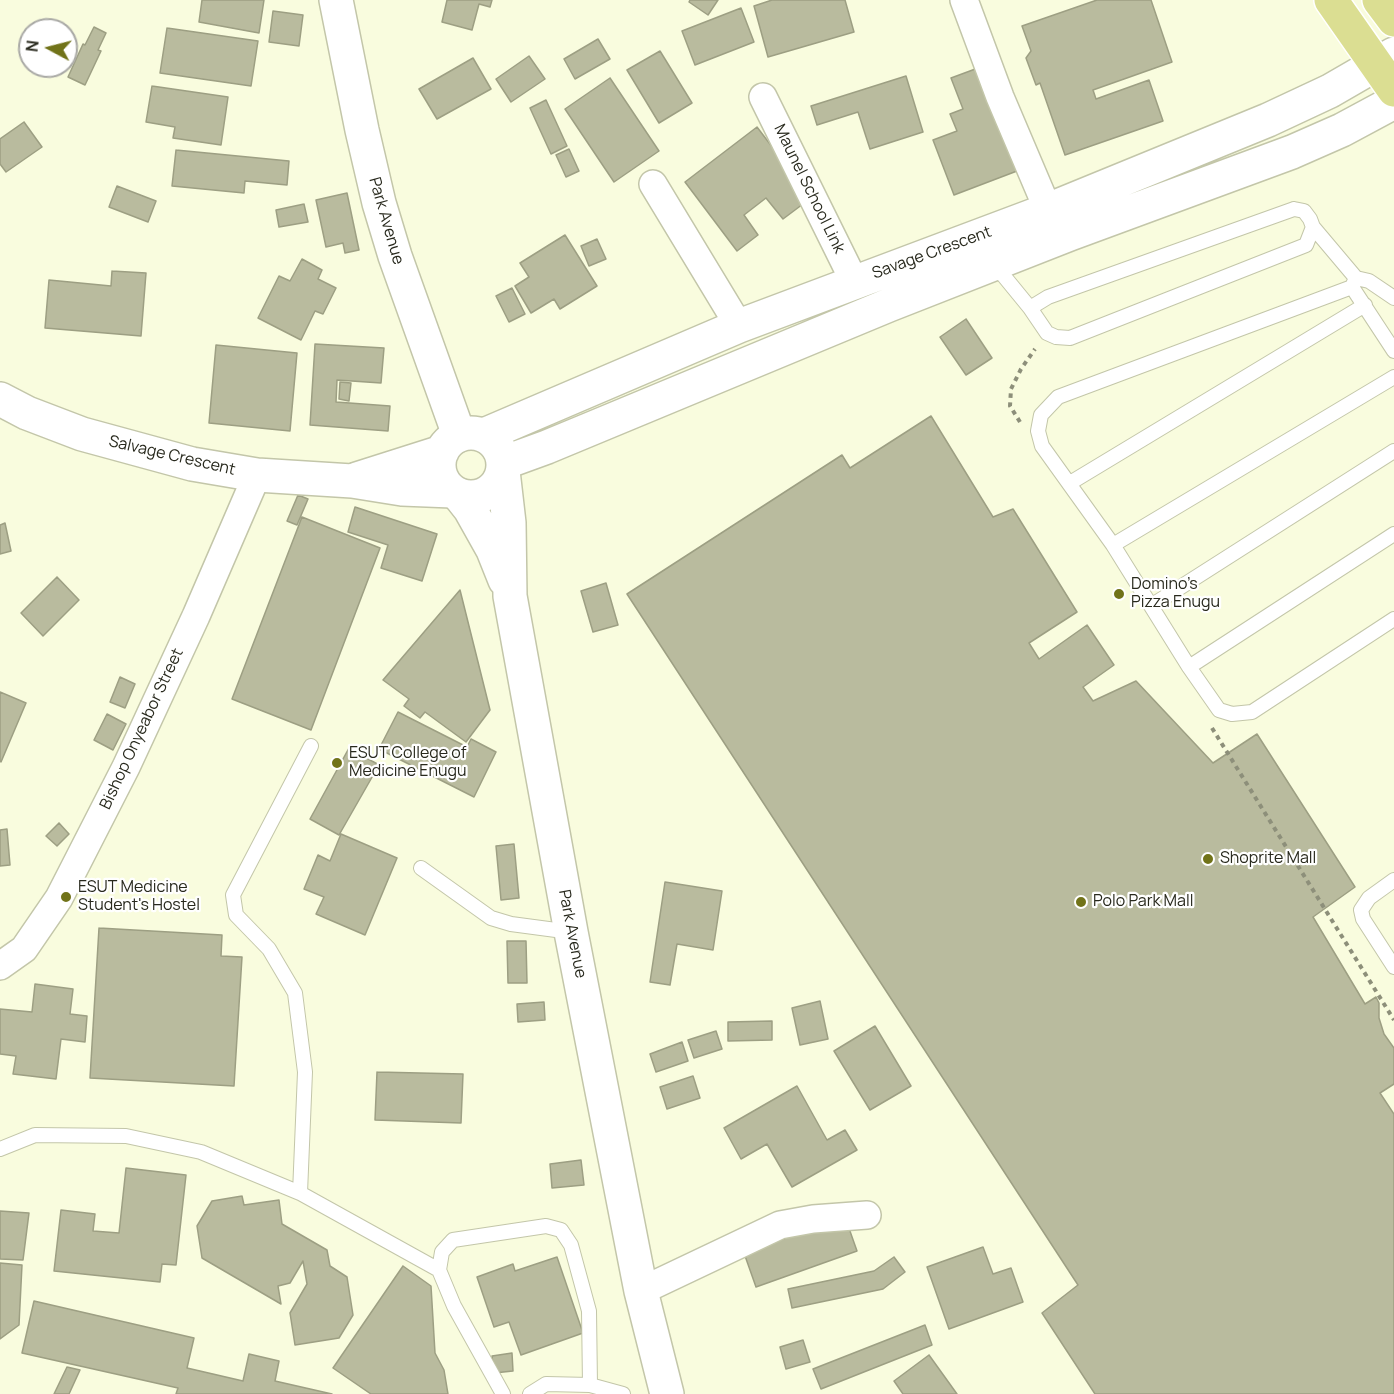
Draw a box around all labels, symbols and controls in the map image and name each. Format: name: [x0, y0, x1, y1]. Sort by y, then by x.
north arrow: [18, 18, 78, 78]
text: N: [21, 39, 44, 53]
street label: Maunel School Link: [769, 121, 849, 257]
street label: Park Avenue: [364, 175, 408, 267]
street label: Savage Crescent: [870, 223, 994, 283]
street label: Salvage Crescent: [107, 432, 237, 480]
place label: Domino’s Pizza Enugu: [1131, 575, 1220, 613]
marker: Domino’s Pizza Enugu: [1112, 587, 1126, 601]
street label: Bishop Onyeabor Street: [96, 645, 188, 813]
place label: ESUT College of Medicine Enugu: [349, 744, 466, 782]
marker: ESUT College of Medicine Enugu: [330, 756, 344, 770]
place label: Shoprite Mall: [1220, 849, 1316, 869]
marker: Shoprite Mall: [1201, 852, 1215, 866]
place label: ESUT Medicine Student's Hostel: [78, 878, 200, 916]
street label: Park Avenue: [554, 888, 590, 980]
marker: ESUT Medicine Student's Hostel: [59, 890, 73, 904]
place label: Polo Park Mall: [1093, 892, 1193, 912]
marker: Polo Park Mall: [1074, 895, 1088, 909]

